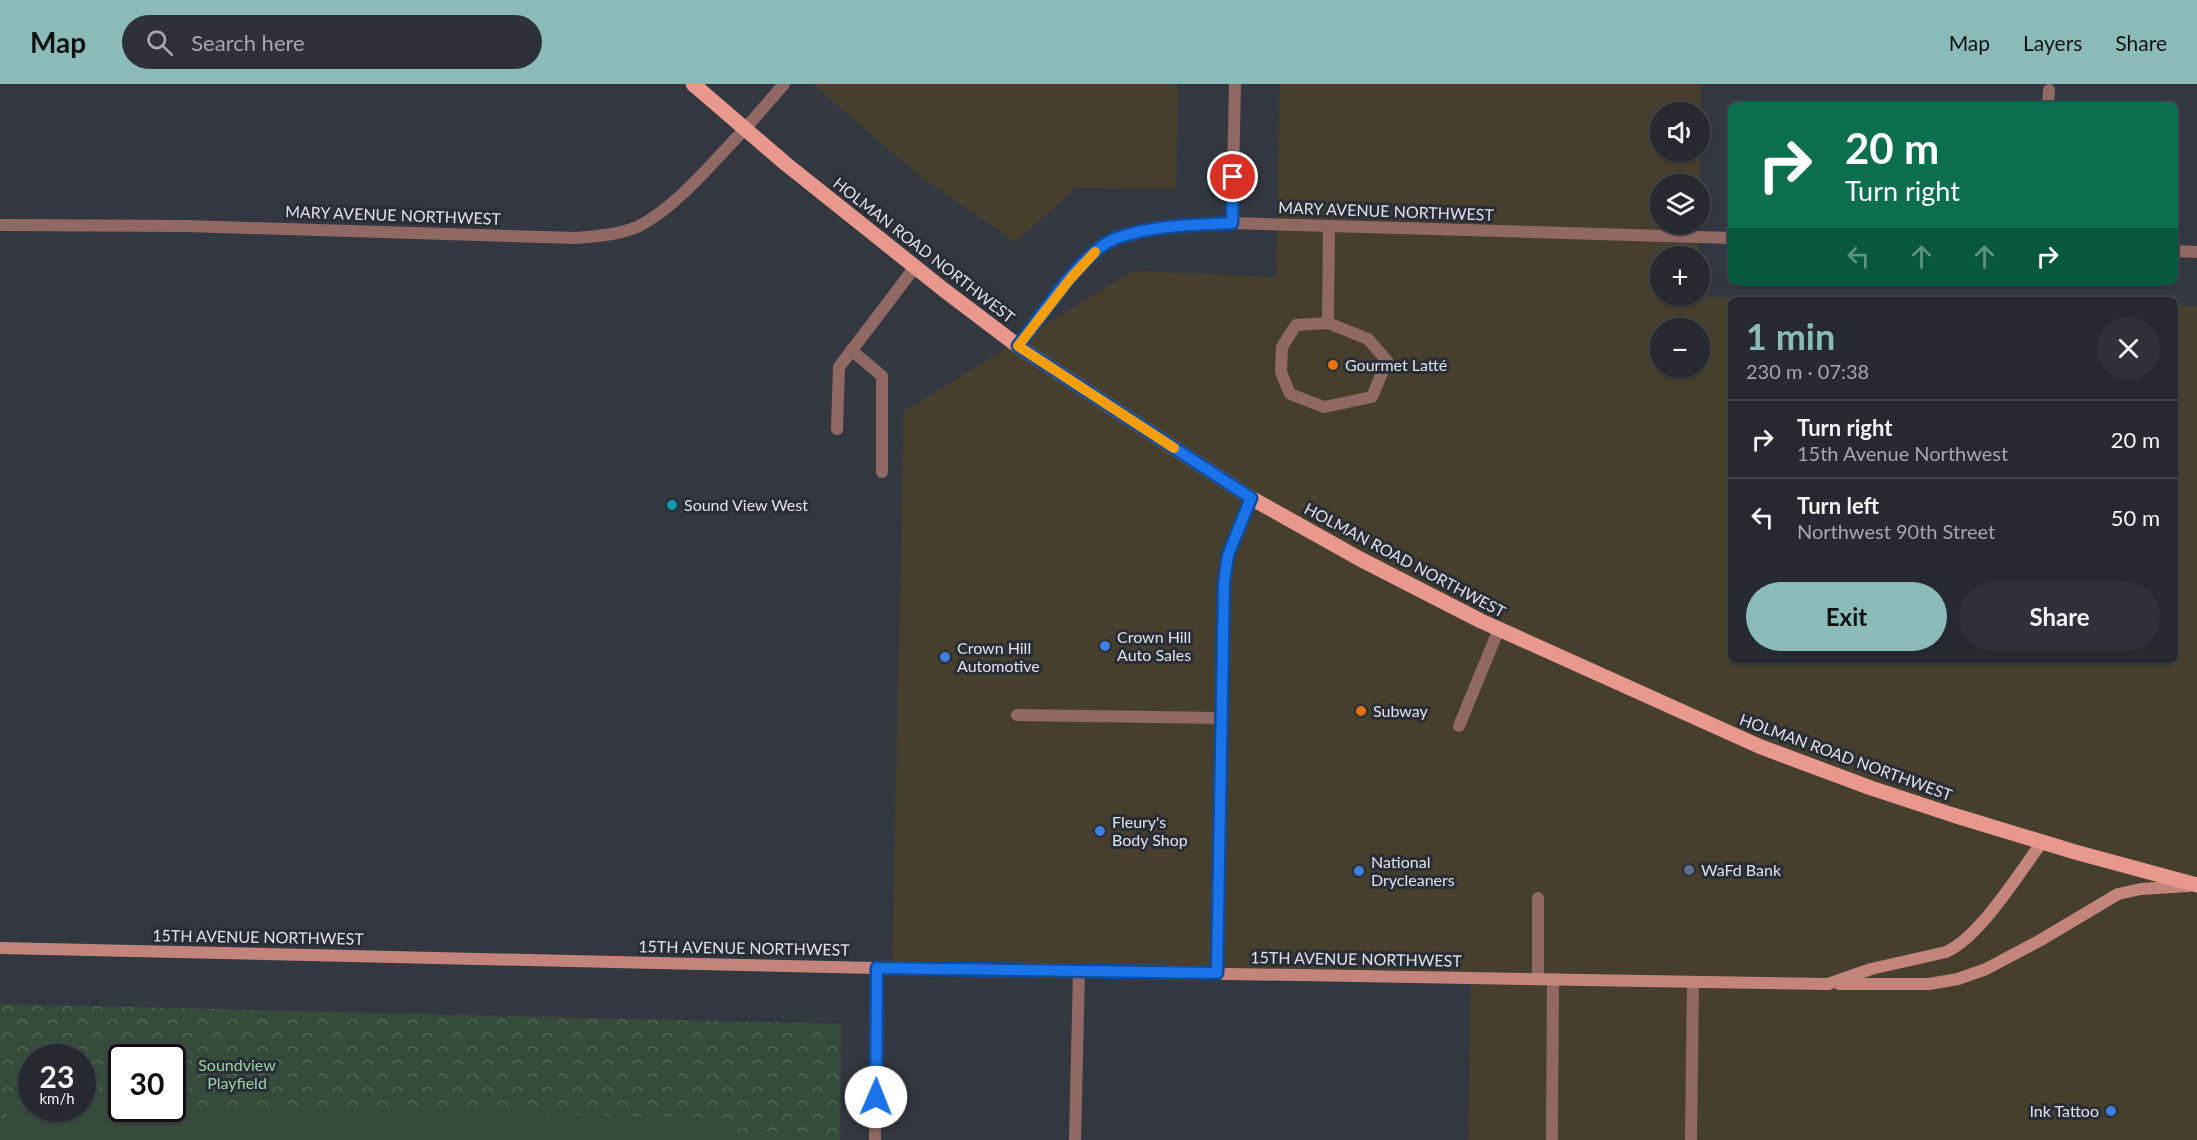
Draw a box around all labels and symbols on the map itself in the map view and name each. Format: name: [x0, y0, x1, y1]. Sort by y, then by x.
pin: [1207, 151, 1258, 202]
street label: HOLMAN ROAD NORTHWEST: [830, 173, 1019, 327]
street label: MARY AVENUE NORTHWEST: [1278, 197, 1495, 224]
street label: MARY AVENUE NORTHWEST: [285, 201, 502, 228]
place label: Gourmet Latté: [1345, 355, 1447, 374]
marker: Gourmet Latté: [1326, 358, 1340, 372]
place label: Sound View West: [684, 495, 808, 514]
marker: Sound View West: [665, 498, 679, 512]
street label: HOLMAN ROAD NORTHWEST: [1301, 498, 1510, 621]
place label: Crown Hill Auto Sales: [1117, 627, 1191, 664]
place label: Crown Hill Automotive: [957, 638, 1040, 675]
marker: Crown Hill Auto Sales: [1098, 639, 1112, 653]
marker: Crown Hill Automotive: [938, 650, 952, 664]
place label: Subway: [1373, 701, 1429, 720]
marker: Subway: [1354, 704, 1368, 718]
street label: HOLMAN ROAD NORTHWEST: [1737, 709, 1956, 804]
place label: Fleury's Body Shop: [1112, 812, 1188, 849]
marker: Fleury's Body Shop: [1093, 824, 1107, 838]
place label: National Drycleaners: [1371, 852, 1455, 889]
place label: WaFd Bank: [1701, 860, 1782, 879]
marker: WaFd Bank: [1682, 863, 1696, 877]
marker: National Drycleaners: [1352, 864, 1366, 878]
street label: 15TH AVENUE NORTHWEST: [152, 925, 364, 948]
street label: 15TH AVENUE NORTHWEST: [638, 936, 850, 959]
street label: 15TH AVENUE NORTHWEST: [1250, 947, 1462, 970]
speed limit sign: 30: [108, 1044, 186, 1122]
park label: Soundview Playfield: [198, 1055, 276, 1092]
position arrow: [844, 1065, 908, 1129]
place label: Ink Tattoo: [2029, 1101, 2099, 1120]
marker: Ink Tattoo: [2104, 1104, 2118, 1118]

